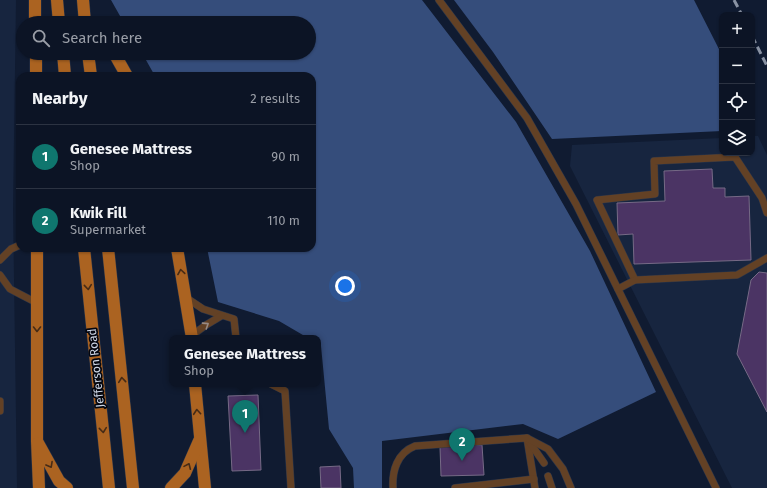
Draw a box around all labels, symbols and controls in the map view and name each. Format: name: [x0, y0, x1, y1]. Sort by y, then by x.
map controls: [719, 12, 755, 156]
button: +: [719, 12, 755, 48]
search box: [16, 16, 316, 60]
icon: search: [30, 27, 52, 49]
text: Search here: [62, 29, 142, 47]
button: −: [719, 48, 755, 84]
button: locate: [719, 84, 755, 120]
text: Nearby: [32, 88, 87, 109]
text: 2 results: [250, 91, 300, 106]
button: layers: [719, 120, 755, 156]
text: Genesee Mattress: [70, 140, 192, 158]
text: 1: [42, 149, 48, 164]
text: 90 m: [271, 149, 300, 164]
text: Shop: [70, 158, 100, 173]
text: Kwik Fill: [70, 204, 127, 222]
text: 2: [42, 213, 48, 228]
text: 110 m: [267, 213, 300, 228]
text: Supermarket: [70, 222, 146, 237]
one-way arrow: [177, 269, 186, 275]
your location: [335, 276, 355, 296]
one-way arrow: [83, 284, 92, 290]
one-way arrow: [202, 322, 209, 330]
one-way arrow: [33, 326, 41, 332]
street label: Jefferson Road: [85, 328, 107, 408]
popup: [169, 335, 321, 387]
text: Genesee Mattress: [184, 345, 306, 363]
text: Shop: [184, 363, 214, 378]
one-way arrow: [117, 377, 126, 383]
pin: 1: [232, 400, 258, 433]
one-way arrow: [193, 409, 202, 415]
one-way arrow: [98, 427, 107, 433]
pin: 2: [449, 428, 475, 461]
one-way arrow: [46, 461, 53, 469]
one-way arrow: [183, 462, 191, 470]

